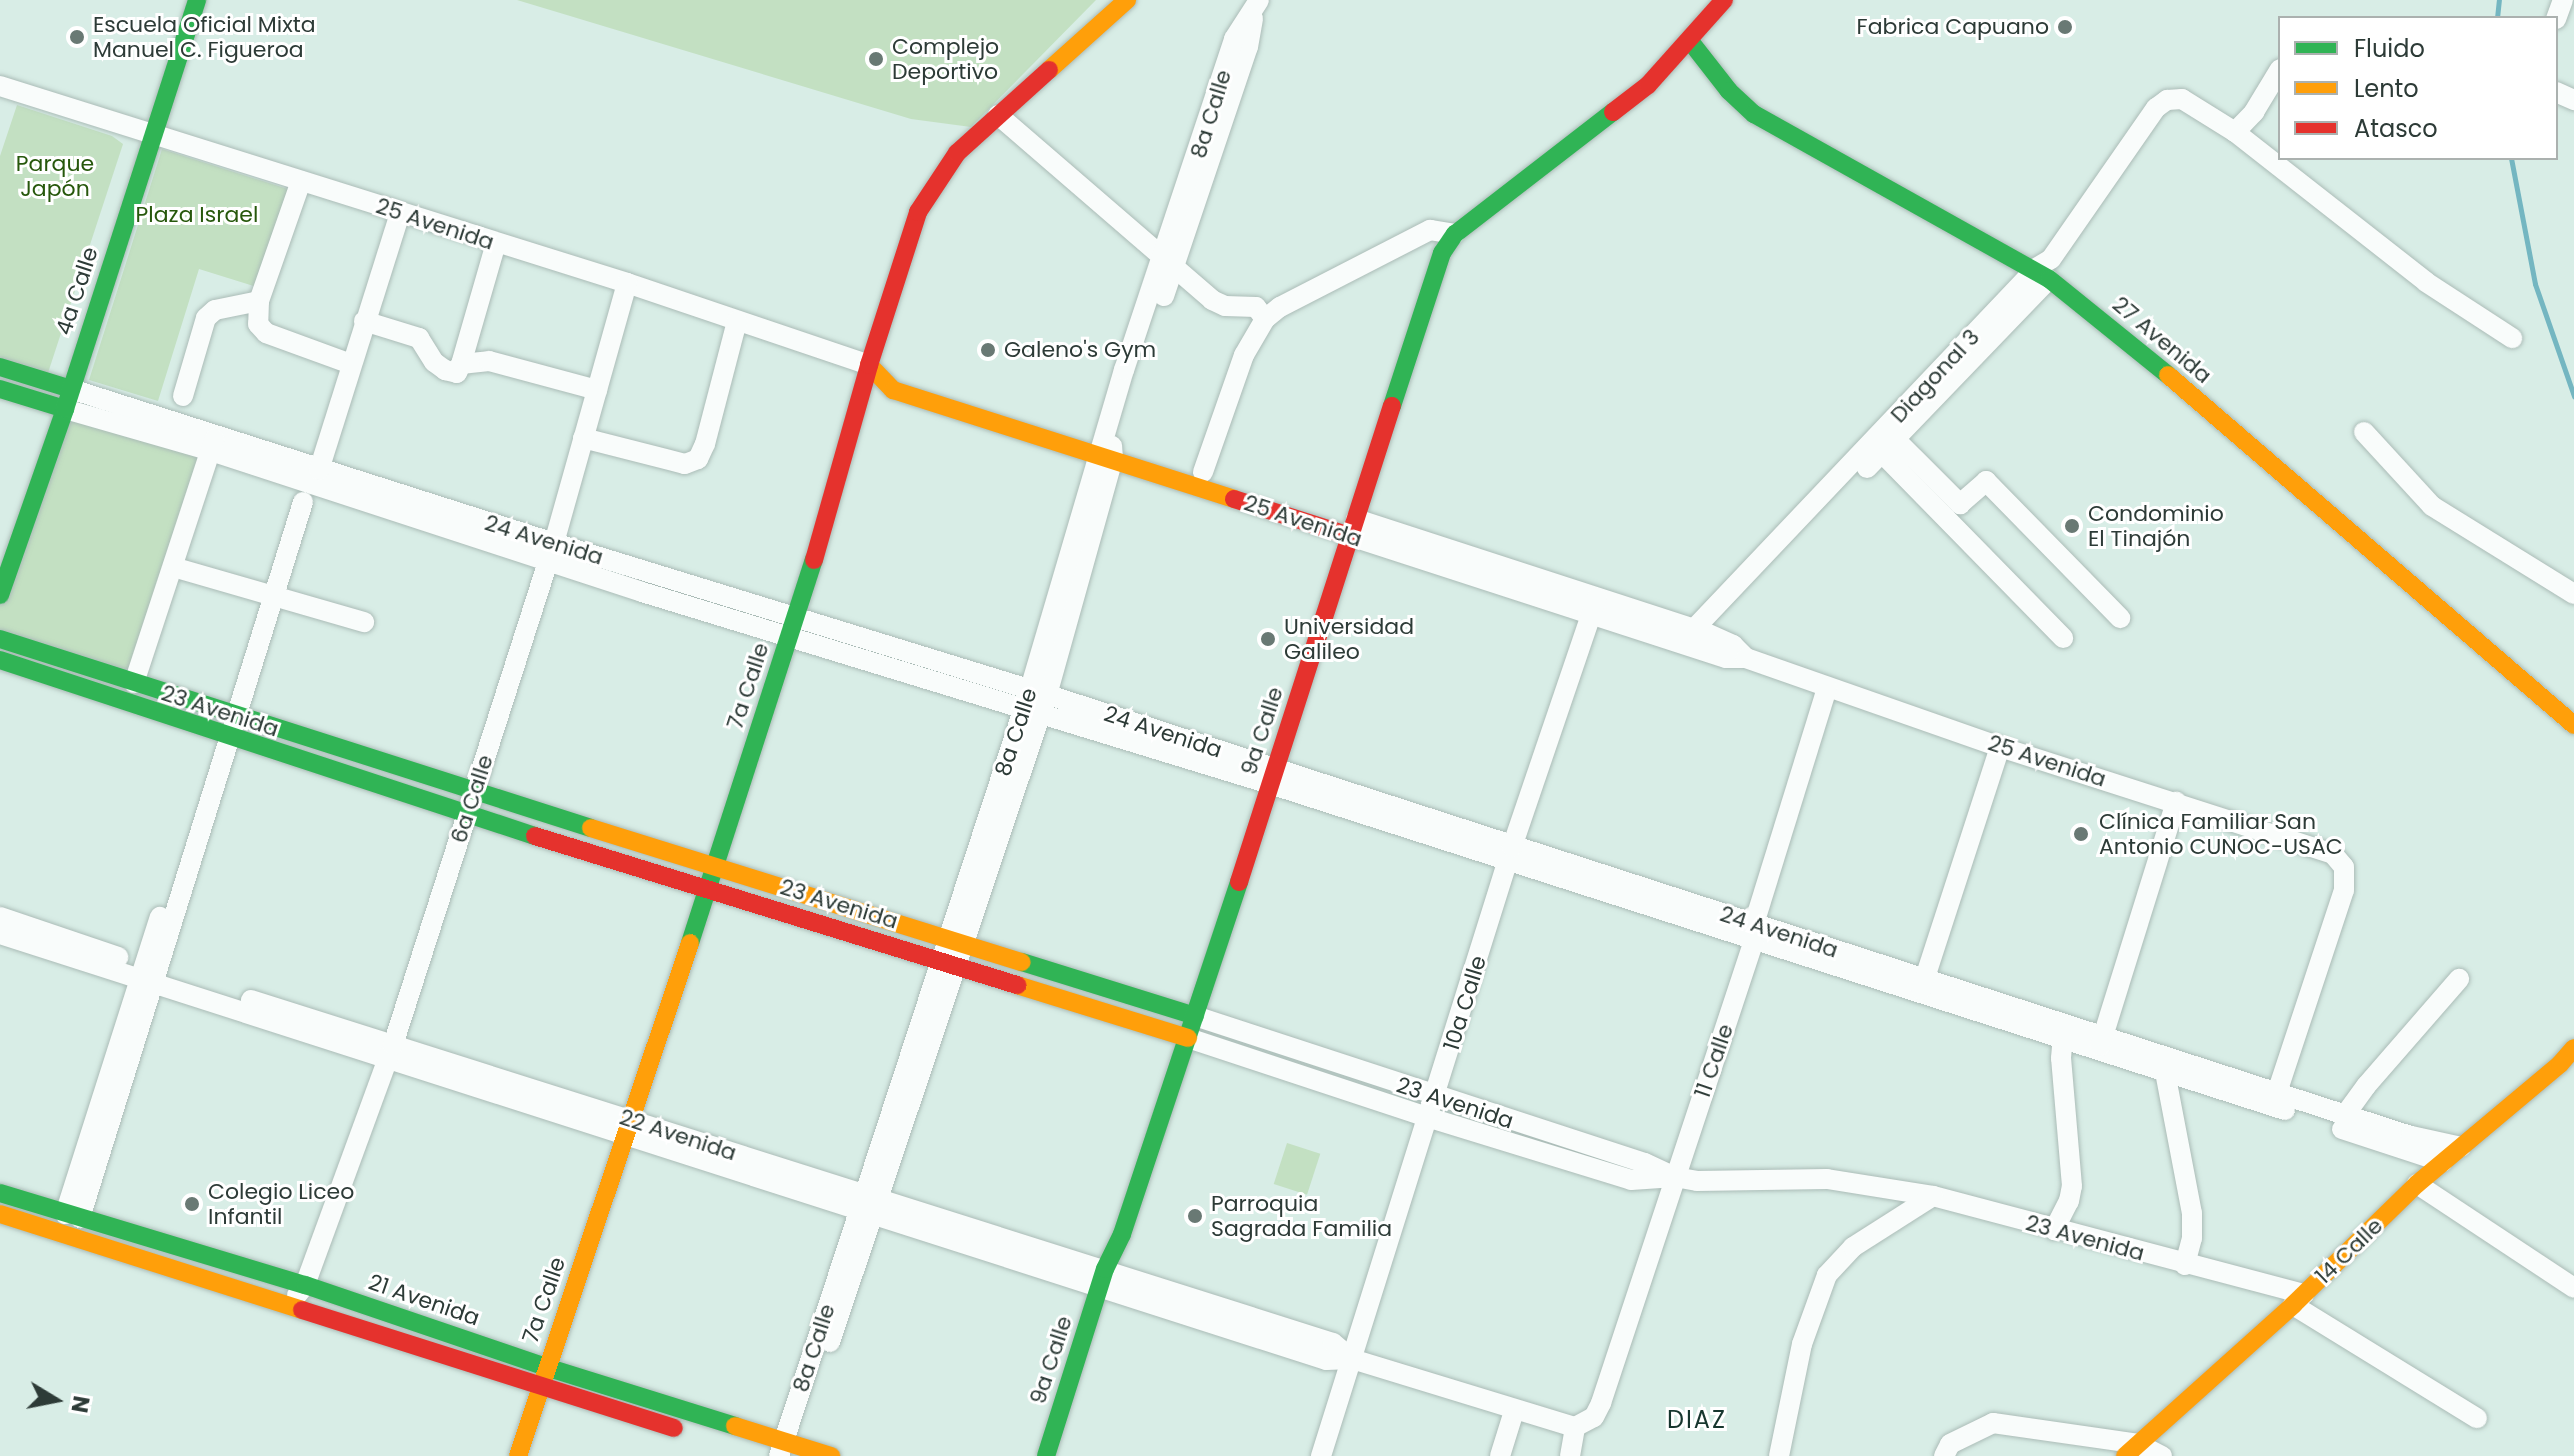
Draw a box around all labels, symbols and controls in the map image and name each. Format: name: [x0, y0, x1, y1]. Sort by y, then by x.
place label: Escuela Oficial Mixta Manuel C. Figueroa: [93, 11, 316, 62]
place label: Fabrica Capuano: [1857, 14, 2049, 40]
legend: [2278, 16, 2558, 160]
marker: Fabrica Capuano: [2056, 18, 2074, 36]
marker: Escuela Oficial Mixta Manuel C. Figueroa: [68, 28, 86, 46]
text: Fluido: [2354, 32, 2425, 65]
place label: Complejo Deportivo: [892, 33, 999, 84]
marker: Complejo Deportivo: [867, 50, 885, 68]
street label: 8a Calle: [1185, 67, 1237, 161]
text: Lento: [2354, 72, 2419, 105]
text: Atasco: [2354, 112, 2438, 145]
park label: Parque Japón: [16, 150, 94, 202]
street label: 25 Avenida: [373, 193, 497, 255]
park label: Plaza Israel: [136, 202, 258, 228]
street label: 4a Calle: [50, 244, 104, 338]
street label: 27 Avenida: [2107, 291, 2217, 389]
street label: Diagonal 3: [1885, 324, 1985, 428]
place label: Galeno's Gym: [1004, 337, 1156, 363]
marker: Galeno's Gym: [979, 341, 997, 359]
street label: 25 Avenida: [1241, 490, 1365, 552]
place label: Condominio El Tinajón: [2088, 500, 2224, 552]
street label: 24 Avenida: [482, 509, 606, 571]
marker: Condominio El Tinajón: [2063, 517, 2081, 535]
place label: Universidad Galileo: [1284, 613, 1414, 664]
marker: Universidad Galileo: [1259, 630, 1277, 648]
street label: 7a Calle: [722, 640, 774, 732]
street label: 23 Avenida: [158, 680, 282, 742]
street label: 9a Calle: [1235, 684, 1289, 778]
street label: 8a Calle: [989, 685, 1043, 779]
street label: 24 Avenida: [1101, 701, 1225, 763]
street label: 25 Avenida: [1985, 730, 2109, 792]
street label: 6a Calle: [445, 752, 499, 846]
place label: Clínica Familiar San Antonio CUNOC-USAC: [2099, 808, 2343, 860]
marker: Clínica Familiar San Antonio CUNOC-USAC: [2070, 823, 2092, 845]
street label: 23 Avenida: [777, 874, 901, 934]
street label: 24 Avenida: [1717, 901, 1841, 963]
street label: 10a Calle: [1438, 952, 1492, 1054]
street label: 11 Calle: [1689, 1021, 1739, 1101]
street label: 23 Avenida: [1393, 1072, 1517, 1134]
street label: 22 Avenida: [616, 1104, 740, 1166]
place label: Colegio Liceo Infantil: [208, 1178, 354, 1230]
place label: Parroquia Sagrada Familia: [1211, 1190, 1392, 1242]
marker: Colegio Liceo Infantil: [183, 1195, 201, 1213]
marker: Parroquia Sagrada Familia: [1186, 1207, 1204, 1225]
street label: 23 Avenida: [2023, 1210, 2147, 1266]
street label: 14 Calle: [2310, 1213, 2388, 1289]
street label: 7a Calle: [517, 1254, 571, 1346]
street label: 21 Avenida: [365, 1269, 483, 1331]
street label: 8a Calle: [787, 1301, 841, 1395]
street label: 9a Calle: [1024, 1313, 1078, 1407]
north arrow: [16, 1360, 96, 1440]
text: N: [63, 1393, 97, 1415]
district label: DIAZ: [1667, 1406, 1727, 1434]

